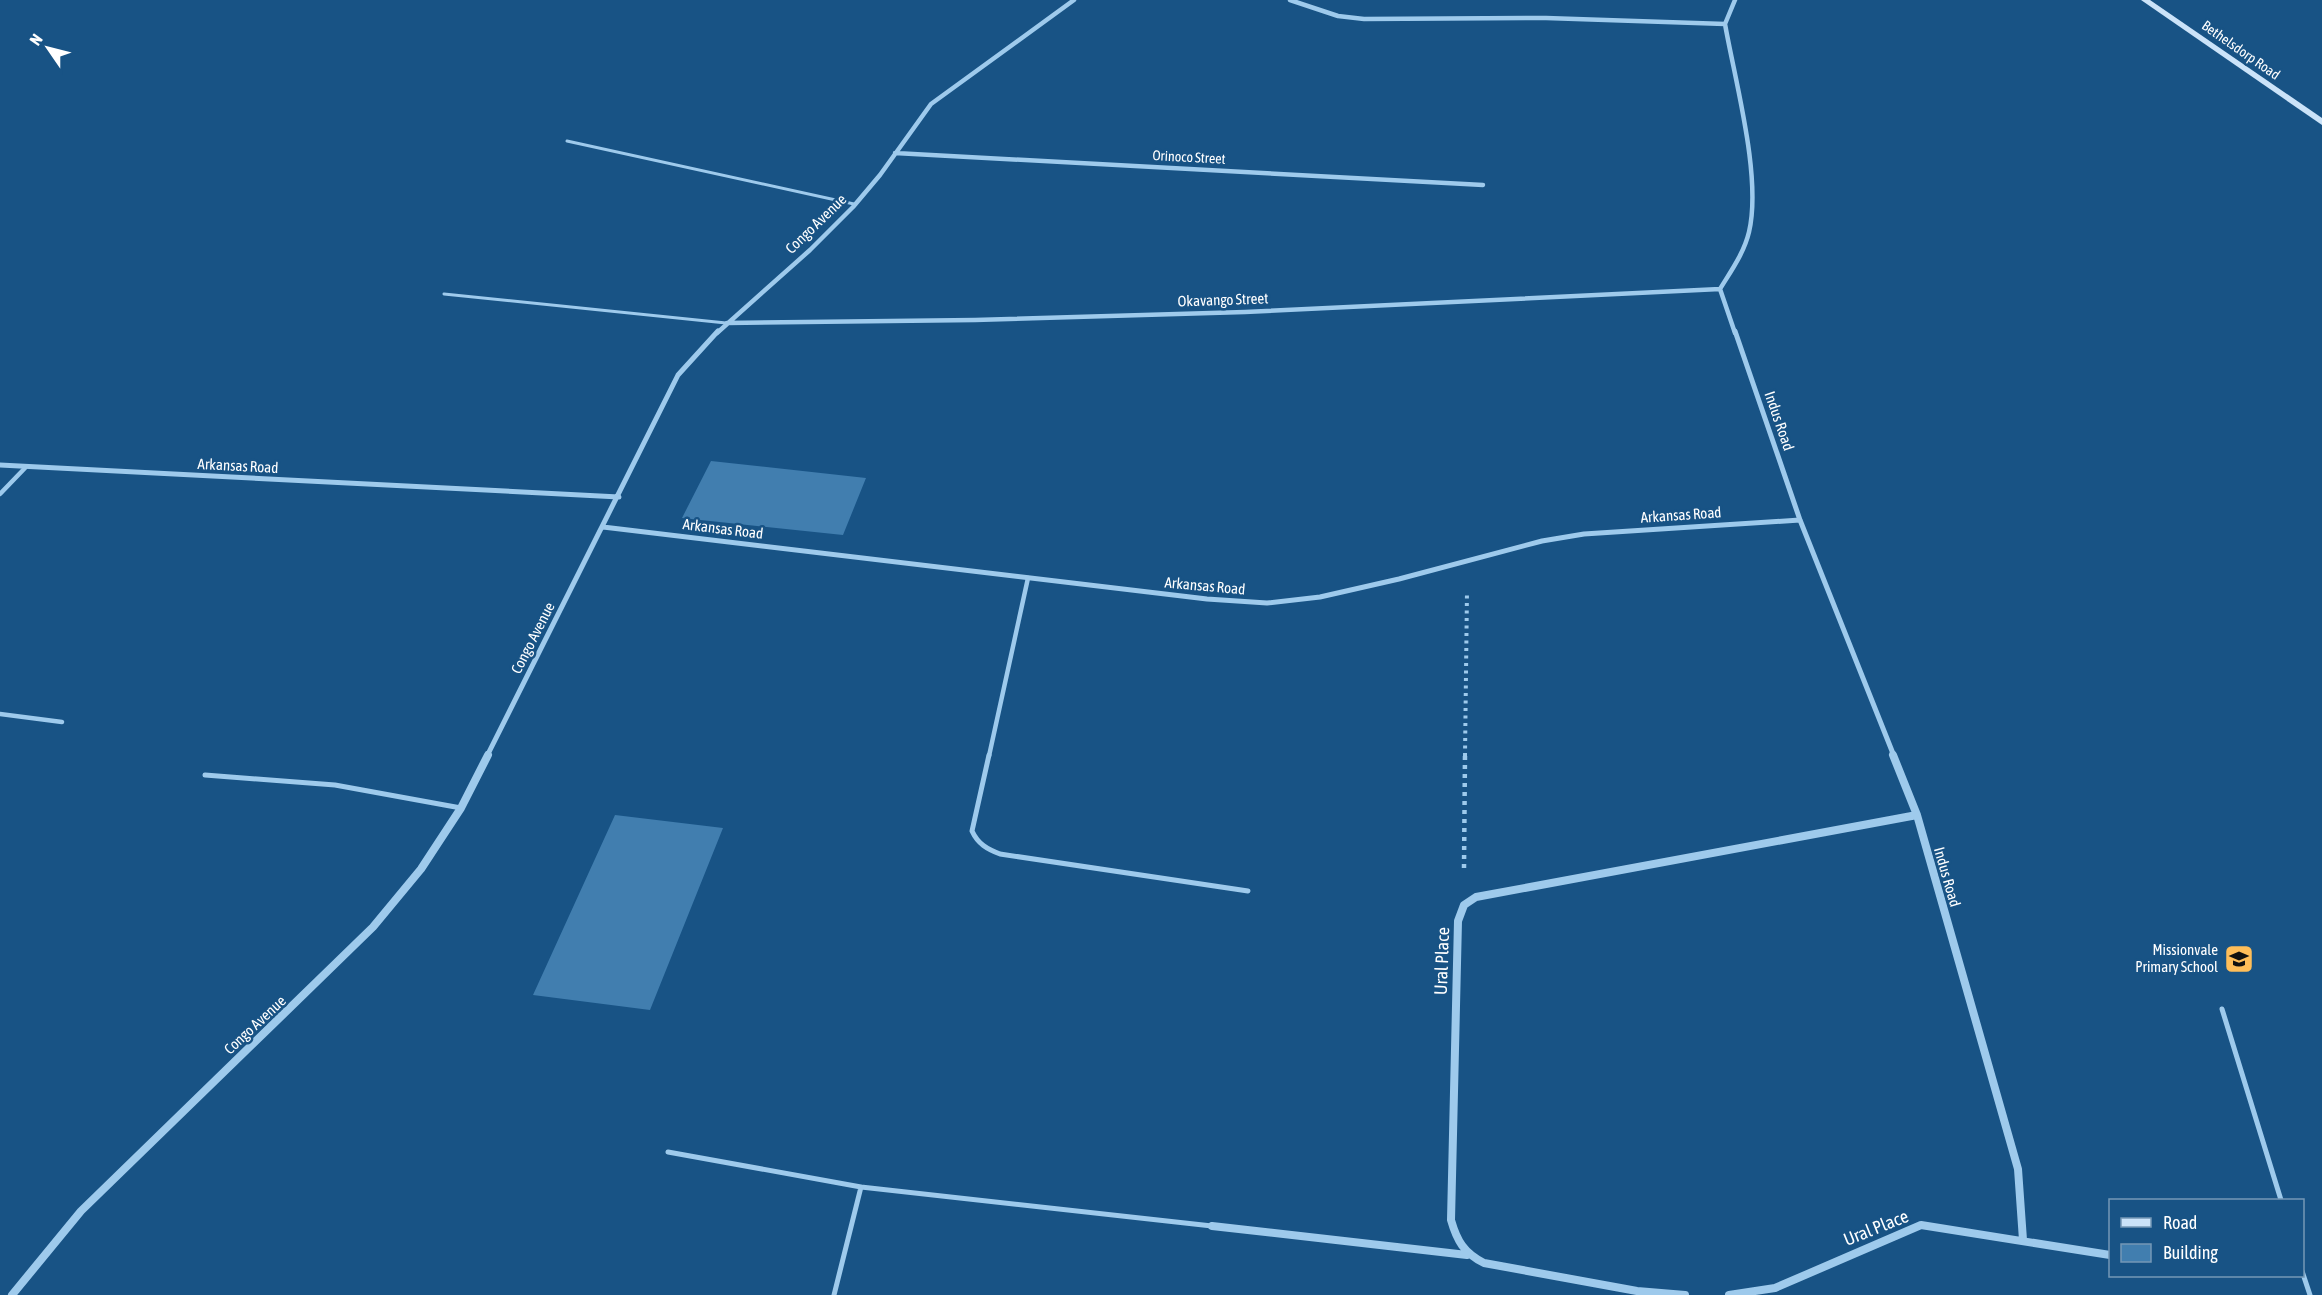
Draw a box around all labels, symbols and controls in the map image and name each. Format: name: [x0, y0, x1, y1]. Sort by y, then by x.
street label: Bethelsdorp Road: [2199, 17, 2283, 83]
north arrow: [18, 18, 78, 78]
text: N: [26, 30, 46, 48]
street label: Orinoco Street: [1152, 147, 1226, 167]
street label: Congo Avenue: [782, 190, 850, 257]
street label: Okavango Street: [1177, 289, 1269, 310]
street label: Indus Road: [1761, 389, 1798, 453]
street label: Arkansas Road: [197, 455, 279, 476]
street label: Arkansas Road: [1640, 503, 1722, 526]
street label: Arkansas Road: [682, 515, 764, 542]
street label: Arkansas Road: [1164, 574, 1246, 597]
street label: Congo Avenue: [507, 599, 558, 676]
street label: Indus Road: [1931, 845, 1964, 909]
street label: Ural Place: [1430, 927, 1453, 995]
place label: Missionvale Primary School: [2135, 941, 2218, 975]
school or university icon: Missionvale Primary School: [2223, 943, 2255, 975]
street label: Congo Avenue: [220, 992, 289, 1057]
legend: [2109, 1199, 2304, 1277]
street label: Ural Place: [1840, 1205, 1911, 1250]
text: Road: [2163, 1212, 2197, 1233]
text: Building: [2163, 1242, 2218, 1263]

